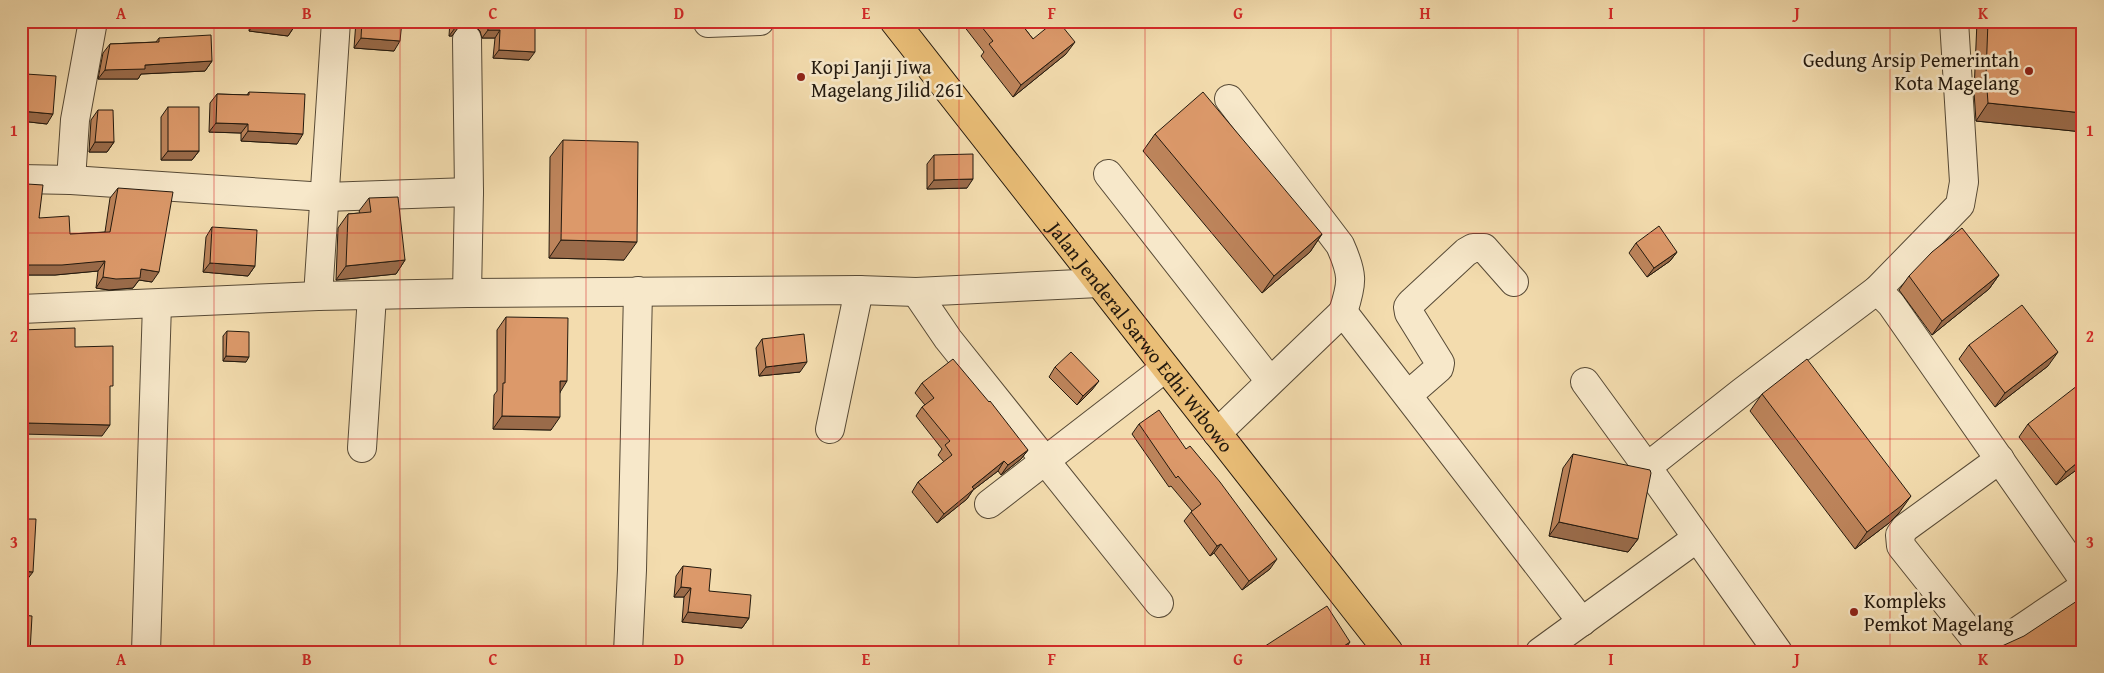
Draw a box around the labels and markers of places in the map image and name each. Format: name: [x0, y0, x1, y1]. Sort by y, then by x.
place label: Gedung Arsip Pemerintah Kota Magelang: [1803, 45, 2019, 97]
place label: Kopi Janji Jiwa Magelang Jilid 261: [811, 52, 964, 104]
marker: Gedung Arsip Pemerintah Kota Magelang: [2023, 65, 2035, 77]
marker: Kopi Janji Jiwa Magelang Jilid 261: [795, 71, 807, 83]
place label: Kompleks Pemkot Magelang: [1864, 586, 2013, 638]
marker: Kompleks Pemkot Magelang: [1848, 606, 1860, 618]

